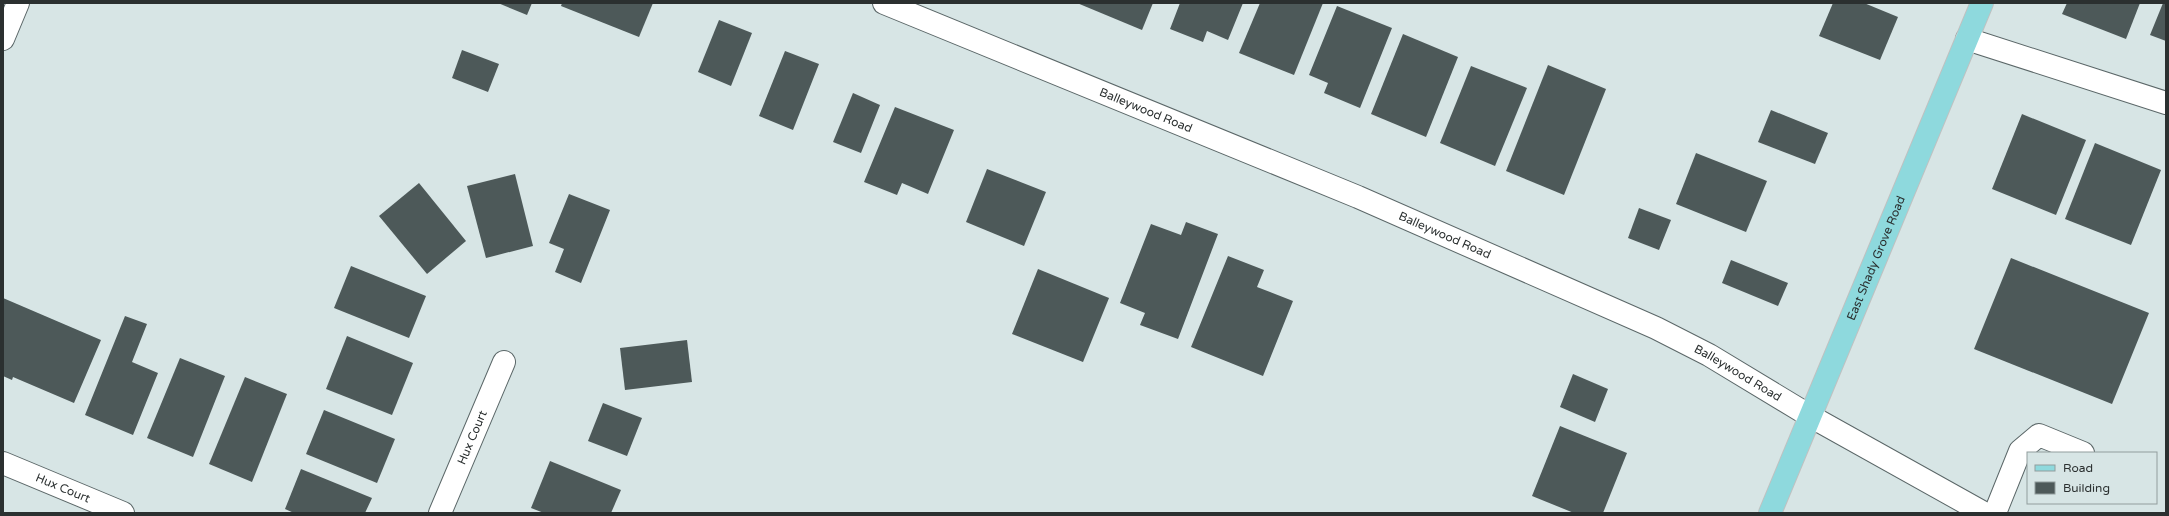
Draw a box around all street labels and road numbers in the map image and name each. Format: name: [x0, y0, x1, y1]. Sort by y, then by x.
street label: Balleywood Road: [1097, 85, 1194, 135]
street label: East Shady Grove Road: [1844, 194, 1908, 322]
street label: Balleywood Road: [1397, 209, 1493, 262]
street label: Balleywood Road: [1692, 342, 1784, 404]
street label: Hux Court: [454, 408, 490, 467]
street label: Hux Court: [34, 470, 93, 506]

